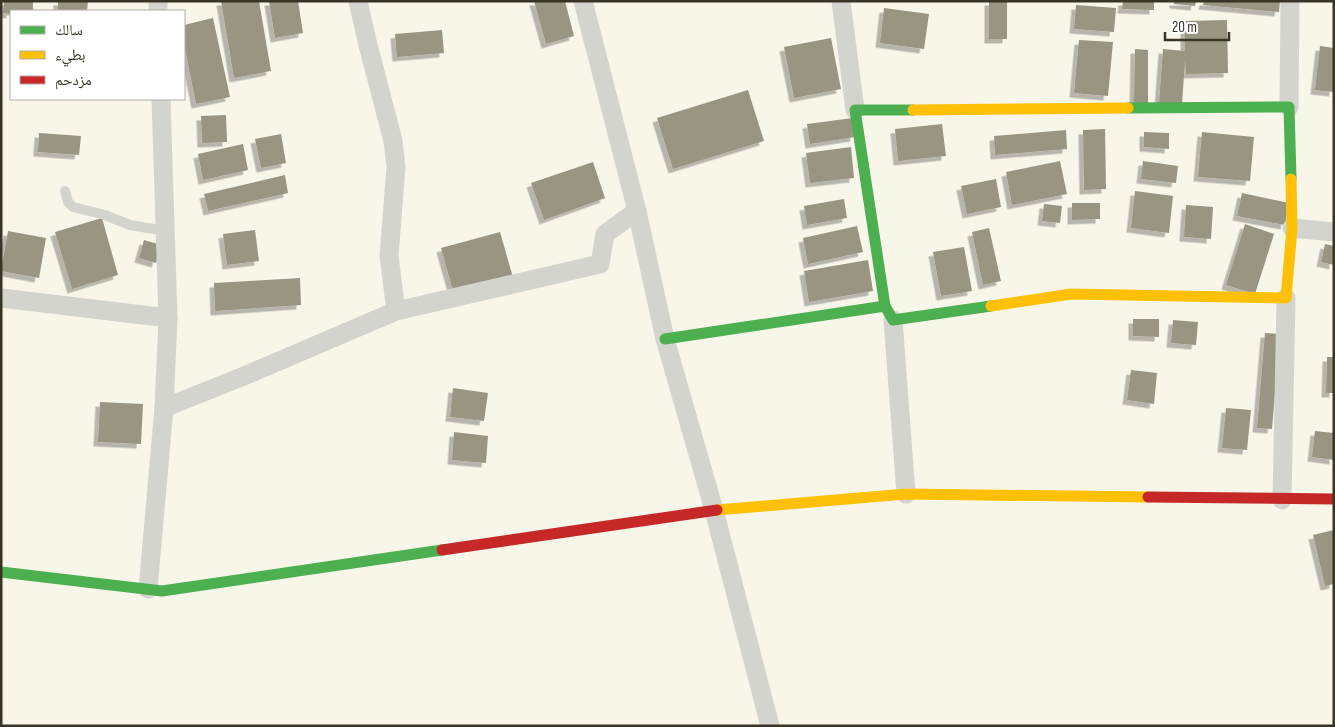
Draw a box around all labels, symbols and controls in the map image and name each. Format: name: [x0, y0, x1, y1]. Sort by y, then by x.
legend: [10, 10, 185, 100]
scale bar: [1165, 10, 1229, 42]
text: 20 m: [1172, 18, 1197, 37]
text: سالك: [55, 21, 83, 40]
text: بطيء: [55, 46, 85, 67]
text: مزدحم: [55, 71, 92, 90]

